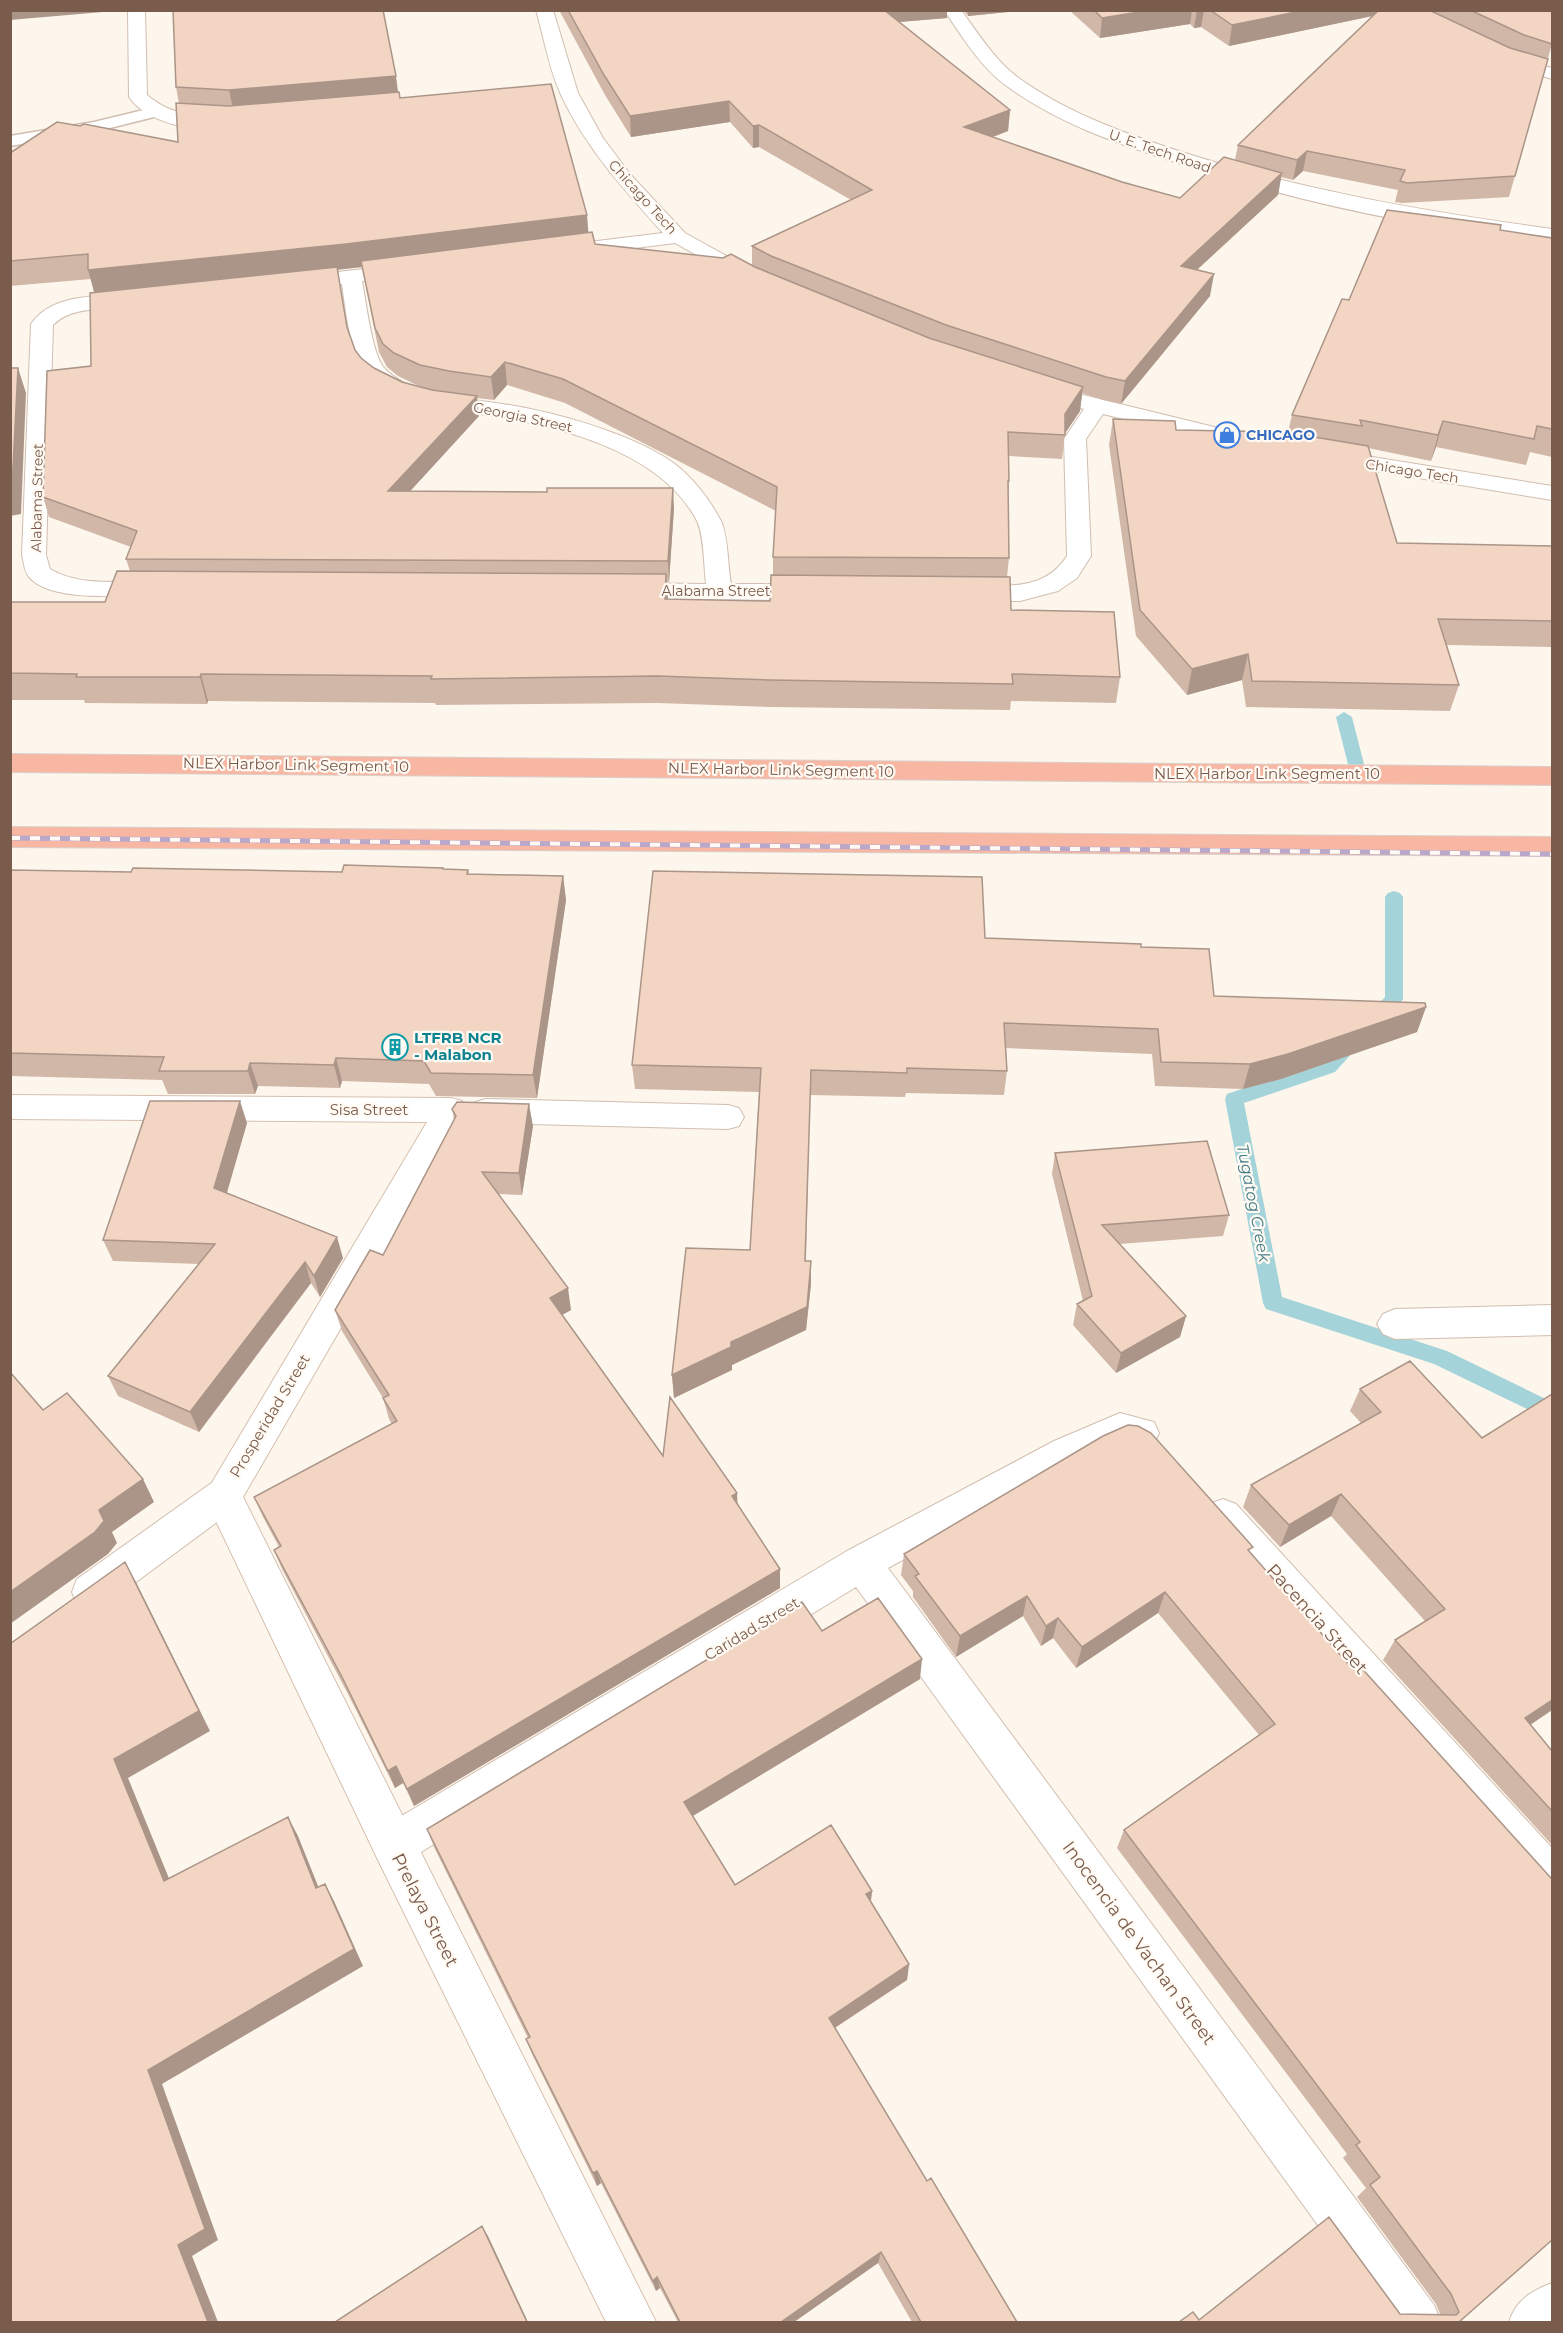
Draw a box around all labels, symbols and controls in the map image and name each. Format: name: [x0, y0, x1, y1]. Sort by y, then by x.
street label: U. E. Tech Road: [1106, 125, 1214, 177]
street label: Chicago Tech: [605, 156, 681, 238]
street label: Georgia Street: [472, 398, 575, 436]
shop icon: CHICAGO: [1212, 420, 1242, 450]
place label: CHICAGO: [1246, 426, 1315, 444]
street label: Alabama Street: [27, 443, 47, 553]
street label: Chicago Tech: [1364, 455, 1460, 487]
street label: Alabama Street: [662, 582, 771, 600]
street label: NLEX Harbor Link Segment 10: [183, 753, 409, 776]
street label: NLEX Harbor Link Segment 10: [668, 758, 894, 781]
street label: NLEX Harbor Link Segment 10: [1154, 764, 1380, 783]
place label: LTFRB NCR - Malabon: [414, 1028, 502, 1064]
building icon: LTFRB NCR - Malabon: [380, 1032, 410, 1062]
street label: Sisa Street: [330, 1100, 408, 1119]
water label: Tugatog Creek: [1233, 1143, 1275, 1265]
street label: Prosperidad Street: [225, 1351, 314, 1481]
street label: Pacencia Street: [1262, 1559, 1372, 1679]
street label: Caridad Street: [701, 1593, 803, 1664]
street label: Inocencia de Vachan Street: [1058, 1837, 1220, 2049]
street label: Prelaya Street: [387, 1849, 463, 1971]

